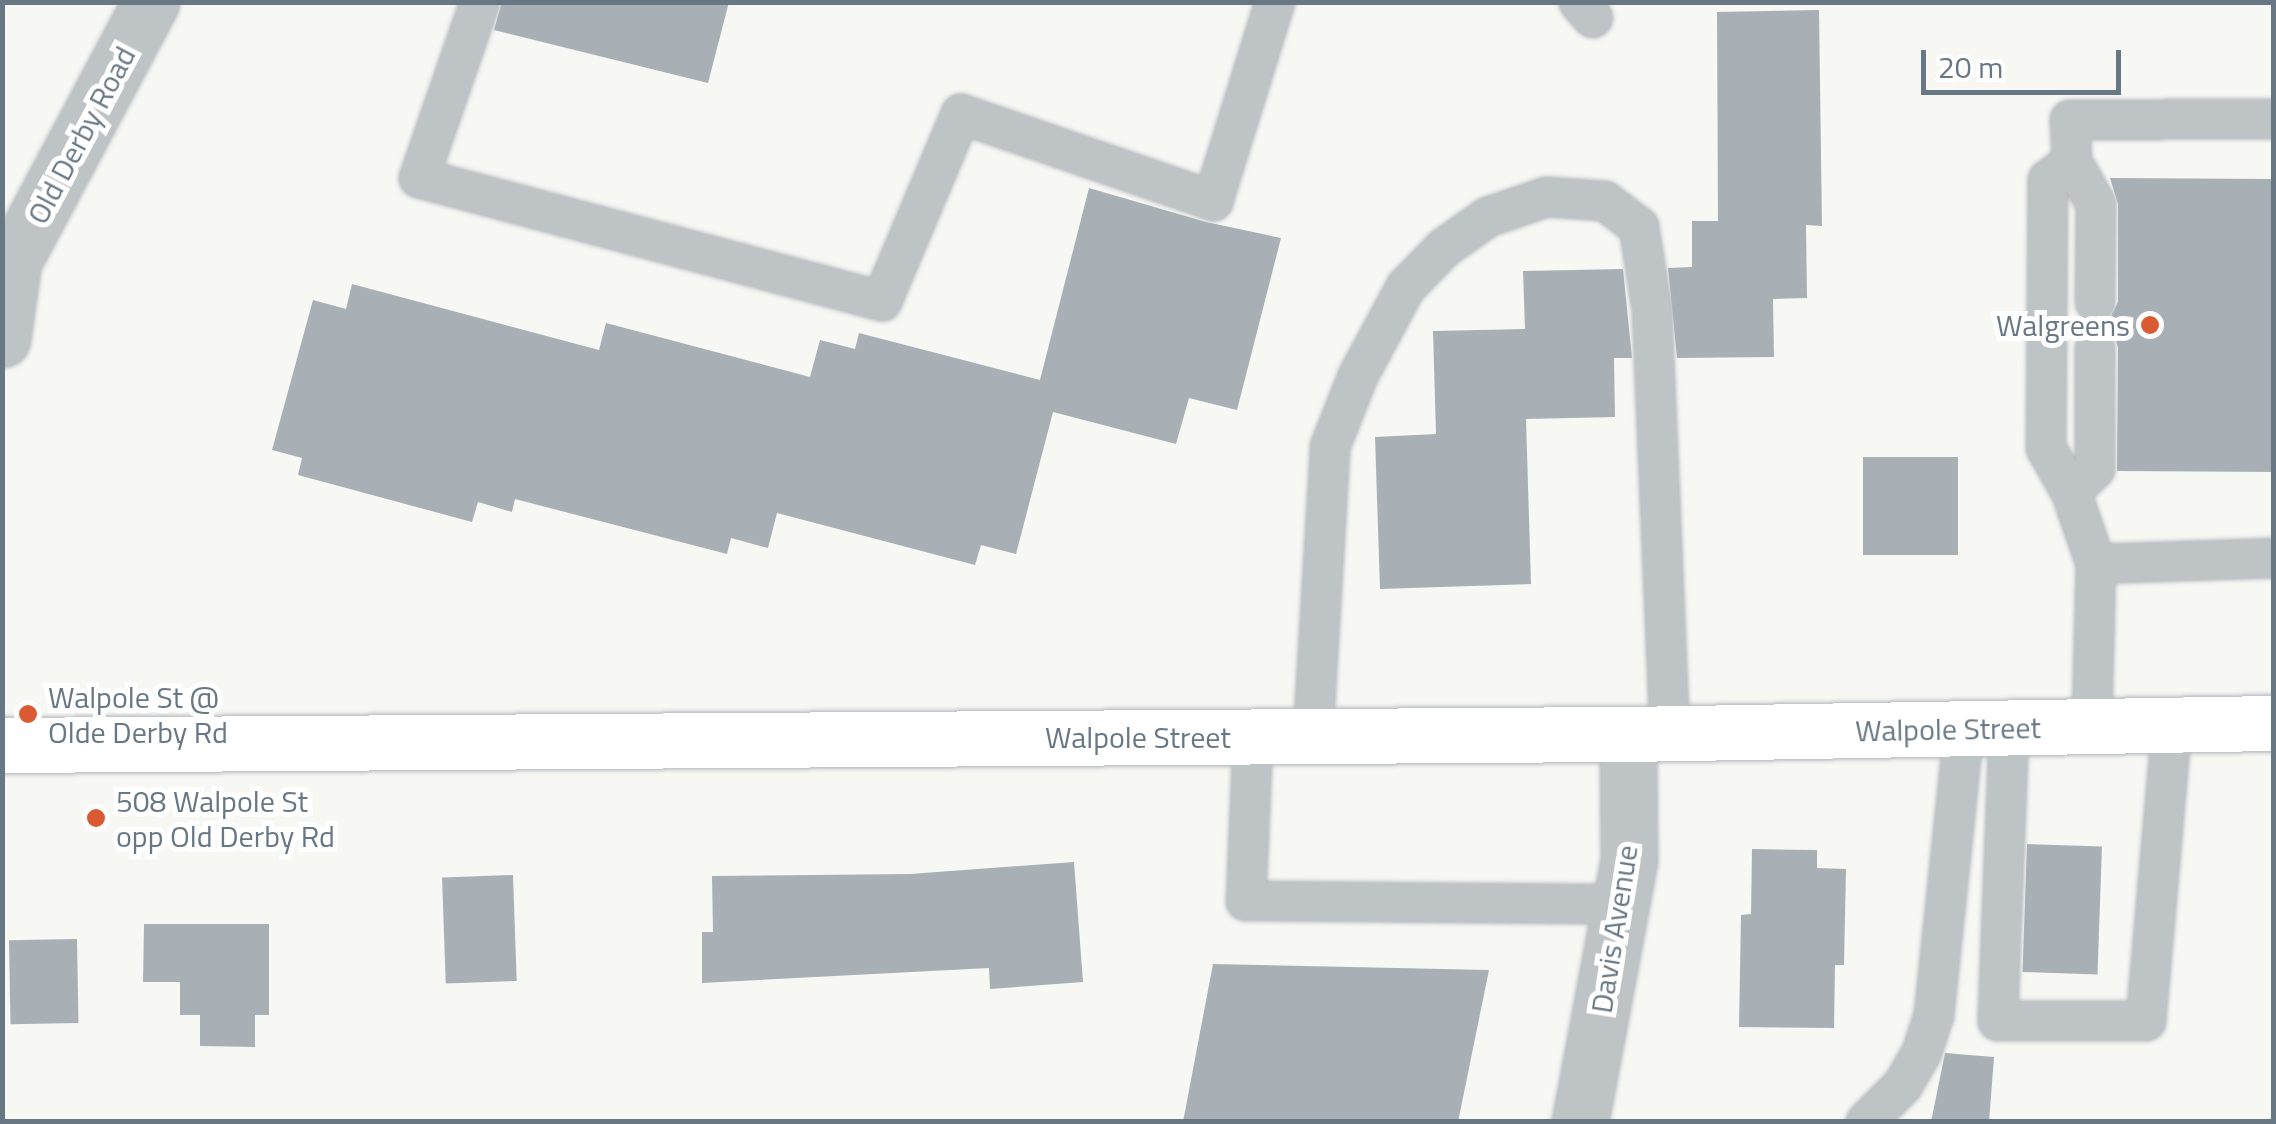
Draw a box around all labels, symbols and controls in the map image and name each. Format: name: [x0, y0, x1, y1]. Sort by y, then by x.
scale bar: [1926, 30, 2126, 92]
street label: Old Derby Road: [19, 40, 143, 230]
text: 20 m: [1938, 44, 2003, 90]
place label: Walgreens: [1996, 307, 2130, 343]
marker: Walgreens: [2139, 314, 2161, 336]
place label: Walpole St @ Olde Derby Rd: [48, 679, 228, 750]
marker: Walpole St @ Olde Derby Rd: [17, 703, 39, 725]
street label: Walpole Street: [1855, 709, 2041, 749]
street label: Walpole Street: [1045, 719, 1231, 755]
place label: 508 Walpole St opp Old Derby Rd: [116, 783, 335, 854]
marker: 508 Walpole St opp Old Derby Rd: [85, 807, 107, 829]
street label: Davis Avenue: [1583, 842, 1645, 1016]

